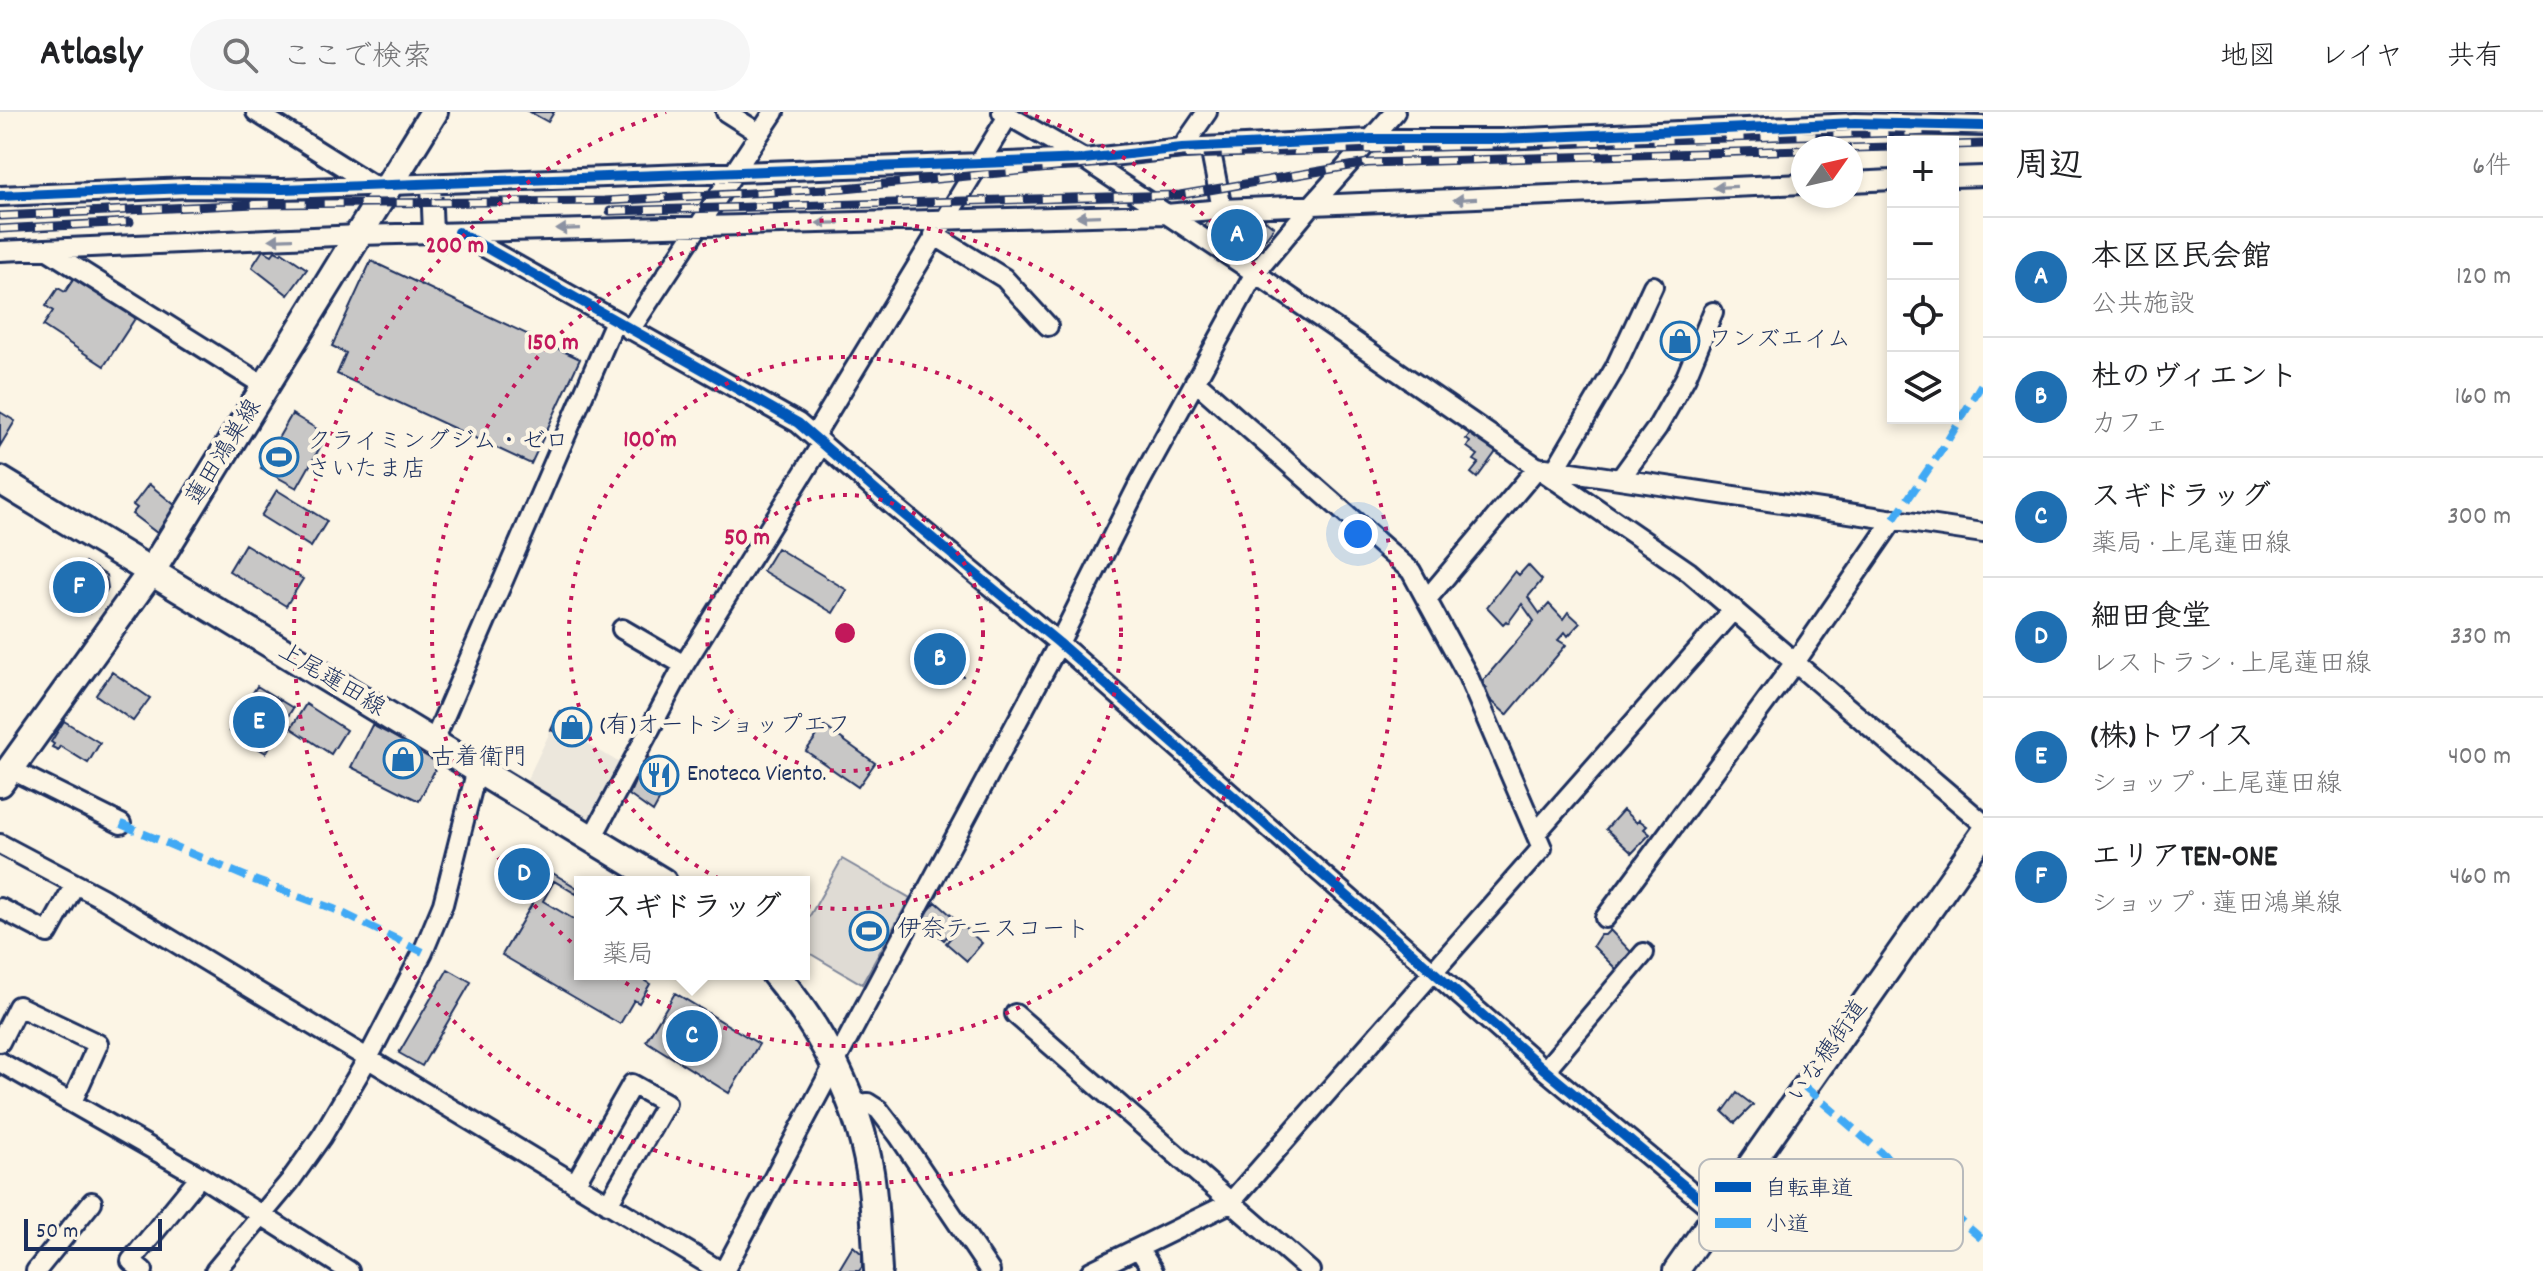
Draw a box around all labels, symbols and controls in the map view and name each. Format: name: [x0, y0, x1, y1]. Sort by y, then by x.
search box: [190, 19, 750, 91]
text: Atlasly: [40, 28, 142, 83]
icon: search: [218, 33, 262, 77]
text: ここで検索: [282, 38, 432, 81]
text: 地図: [2220, 39, 2276, 79]
text: レイヤ: [2320, 39, 2403, 79]
text: 共有: [2447, 39, 2503, 79]
north arrow: [1791, 136, 1863, 208]
map controls: [1887, 136, 1959, 424]
button: +: [1887, 136, 1959, 208]
text: 周辺: [2015, 144, 2083, 193]
text: 6件: [2472, 149, 2511, 186]
one-way arrow: [1712, 181, 1737, 194]
one-way arrow: [1452, 193, 1477, 206]
pin: A: [1211, 205, 1263, 265]
button: −: [1887, 208, 1959, 280]
one-way arrow: [1075, 210, 1100, 223]
one-way arrow: [815, 217, 840, 229]
one-way arrow: [555, 223, 580, 236]
text: 200 m: [426, 230, 484, 264]
one-way arrow: [268, 232, 293, 245]
text: 本区区民会館: [2091, 238, 2271, 281]
text: A: [2034, 259, 2048, 296]
text: 120 m: [2456, 259, 2511, 296]
button: locate: [1887, 280, 1959, 352]
text: 公共施設: [2091, 287, 2195, 324]
shop icon: ワンズエイム: [1659, 320, 1701, 362]
place label: ワンズエイム: [1708, 324, 1851, 358]
text: 150 m: [527, 327, 579, 361]
button: layers: [1887, 352, 1959, 424]
text: 杜のヴィエント: [2091, 358, 2298, 401]
text: B: [2035, 379, 2047, 416]
text: 160 m: [2455, 379, 2511, 416]
street label: 蓮田鴻巣線: [179, 393, 271, 513]
text: カフェ: [2091, 407, 2169, 444]
text: 100 m: [623, 424, 677, 458]
place label: クライミングジム・ゼロ さいたま店: [307, 426, 569, 488]
sports icon: クライミングジム・ゼロ さいたま店: [258, 436, 300, 478]
text: スギドラッグ: [2091, 478, 2271, 521]
text: C: [2035, 499, 2047, 536]
text: 300 m: [2447, 499, 2511, 536]
your location: [1338, 514, 1378, 554]
text: 50 m: [724, 522, 770, 556]
text: 薬局 · 上尾蓮田線: [2091, 527, 2291, 564]
pin: F: [53, 557, 105, 617]
text: 細田食堂: [2091, 598, 2211, 641]
centre of rings: [831, 619, 859, 647]
text: D: [2034, 619, 2048, 656]
text: 330 m: [2450, 619, 2511, 656]
pin: B: [914, 629, 966, 689]
street label: 上尾蓮田線: [271, 636, 391, 726]
text: レストラン · 上尾蓮田線: [2091, 647, 2371, 684]
pin: E: [233, 692, 285, 752]
shop icon: (有)オートショップエフ: [551, 706, 593, 748]
place label: (有)オートショップエフ: [600, 710, 851, 744]
text: (株)トワイス: [2091, 718, 2254, 761]
shop icon: 古着衛門: [382, 738, 424, 780]
text: E: [2035, 739, 2047, 776]
text: 400 m: [2448, 739, 2511, 776]
place label: 古着衛門: [431, 742, 527, 776]
restaurant icon: Enoteca Viento.: [638, 754, 680, 796]
place label: Enoteca Viento.: [687, 758, 827, 792]
text: ショップ · 上尾蓮田線: [2091, 767, 2342, 804]
text: エリアTEN-ONE: [2091, 838, 2277, 881]
pin: D: [498, 844, 550, 904]
text: F: [2035, 859, 2047, 896]
text: 460 m: [2449, 859, 2511, 896]
popup: [574, 876, 810, 980]
text: ショップ · 蓮田鴻巣線: [2091, 887, 2342, 924]
text: スギドラッグ: [602, 889, 782, 932]
sports icon: 伊奈テニスコート: [848, 910, 890, 952]
place label: 伊奈テニスコート: [897, 914, 1089, 948]
text: 薬局: [602, 938, 654, 975]
street label: いな穂街道: [1781, 993, 1877, 1111]
pin: C: [666, 1006, 718, 1066]
legend: [1699, 1159, 1963, 1251]
text: 自転車道: [1765, 1175, 1853, 1206]
text: 小道: [1765, 1211, 1809, 1242]
scale bar: [24, 1215, 162, 1251]
text: 50 m: [36, 1217, 78, 1248]

